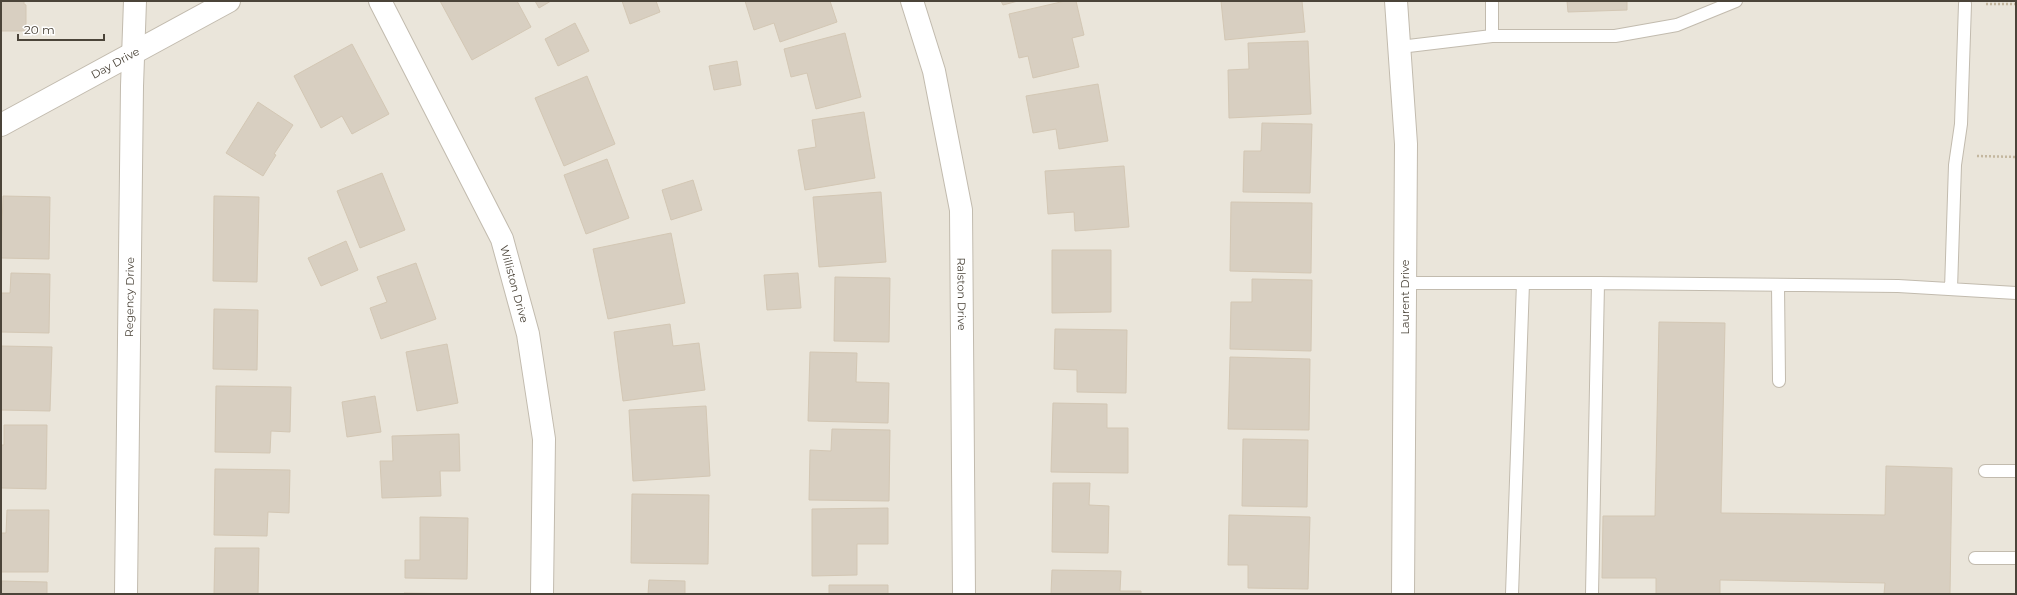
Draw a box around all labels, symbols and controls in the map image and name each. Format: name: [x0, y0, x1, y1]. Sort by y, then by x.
scale bar: [18, 16, 104, 42]
text: 20 m: [24, 22, 55, 37]
street label: Day Drive: [89, 44, 142, 82]
street label: Williston Drive: [497, 244, 532, 324]
street label: Regency Drive: [122, 257, 137, 337]
street label: Ralston Drive: [954, 257, 969, 331]
street label: Laurent Drive: [1398, 259, 1412, 334]

